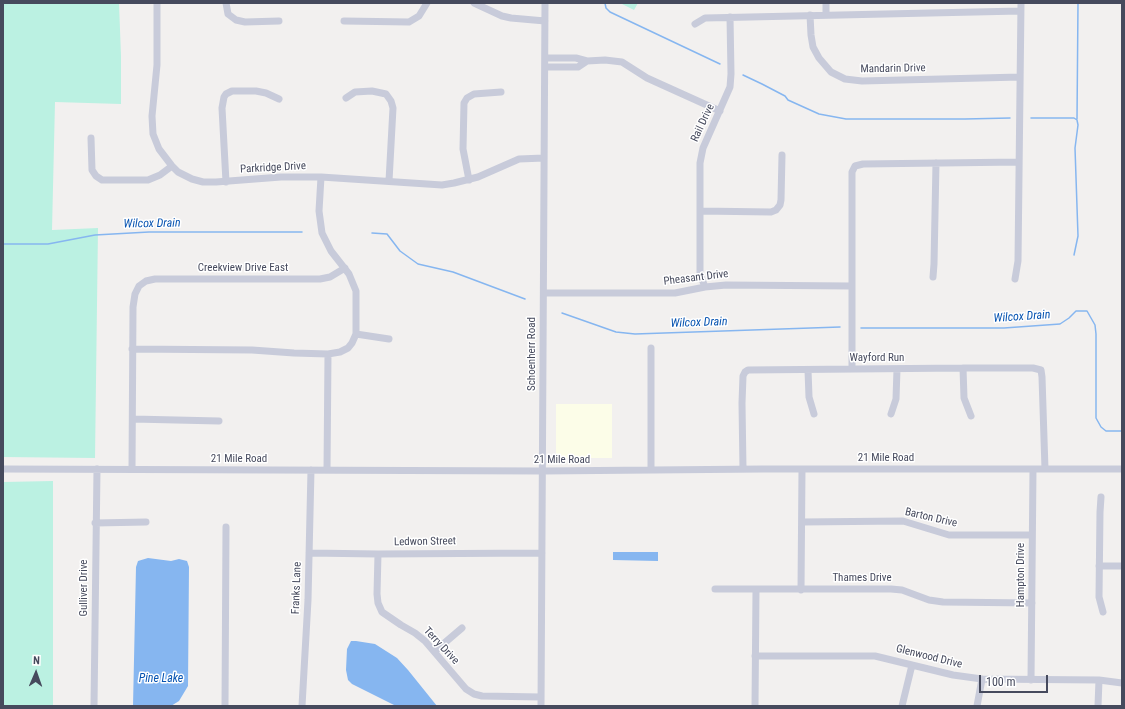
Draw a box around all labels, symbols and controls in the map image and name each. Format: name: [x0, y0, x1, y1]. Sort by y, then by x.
street label: Mandarin Drive: [860, 62, 926, 76]
street label: Rail Drive: [688, 102, 718, 144]
street label: Parkridge Drive: [240, 160, 306, 176]
water label: Wilcox Drain: [123, 216, 181, 232]
street label: Creekview Drive East: [198, 261, 288, 275]
street label: Pheasant Drive: [663, 267, 729, 289]
water label: Wilcox Drain: [993, 308, 1051, 326]
water label: Wilcox Drain: [670, 315, 728, 331]
street label: Schoenherr Road: [525, 317, 539, 391]
street label: Wayford Run: [850, 351, 904, 365]
street label: 21 Mile Road: [858, 451, 914, 465]
street label: 21 Mile Road: [211, 452, 267, 466]
street label: 21 Mile Road: [534, 453, 590, 467]
street label: Barton Drive: [904, 506, 958, 530]
street label: Ledwon Street: [394, 535, 456, 549]
street label: Hampton Drive: [1014, 543, 1028, 607]
street label: Gulliver Drive: [77, 559, 91, 617]
street label: Franks Lane: [289, 562, 305, 614]
street label: Thames Drive: [832, 571, 892, 585]
street label: Terry Drive: [420, 625, 462, 667]
street label: Glenwood Drive: [895, 642, 963, 672]
north arrow: [16, 653, 56, 693]
text: N: [33, 654, 40, 667]
scale bar: [981, 667, 1050, 693]
water label: Pine Lake: [139, 672, 183, 686]
text: 100 m: [986, 675, 1016, 689]

